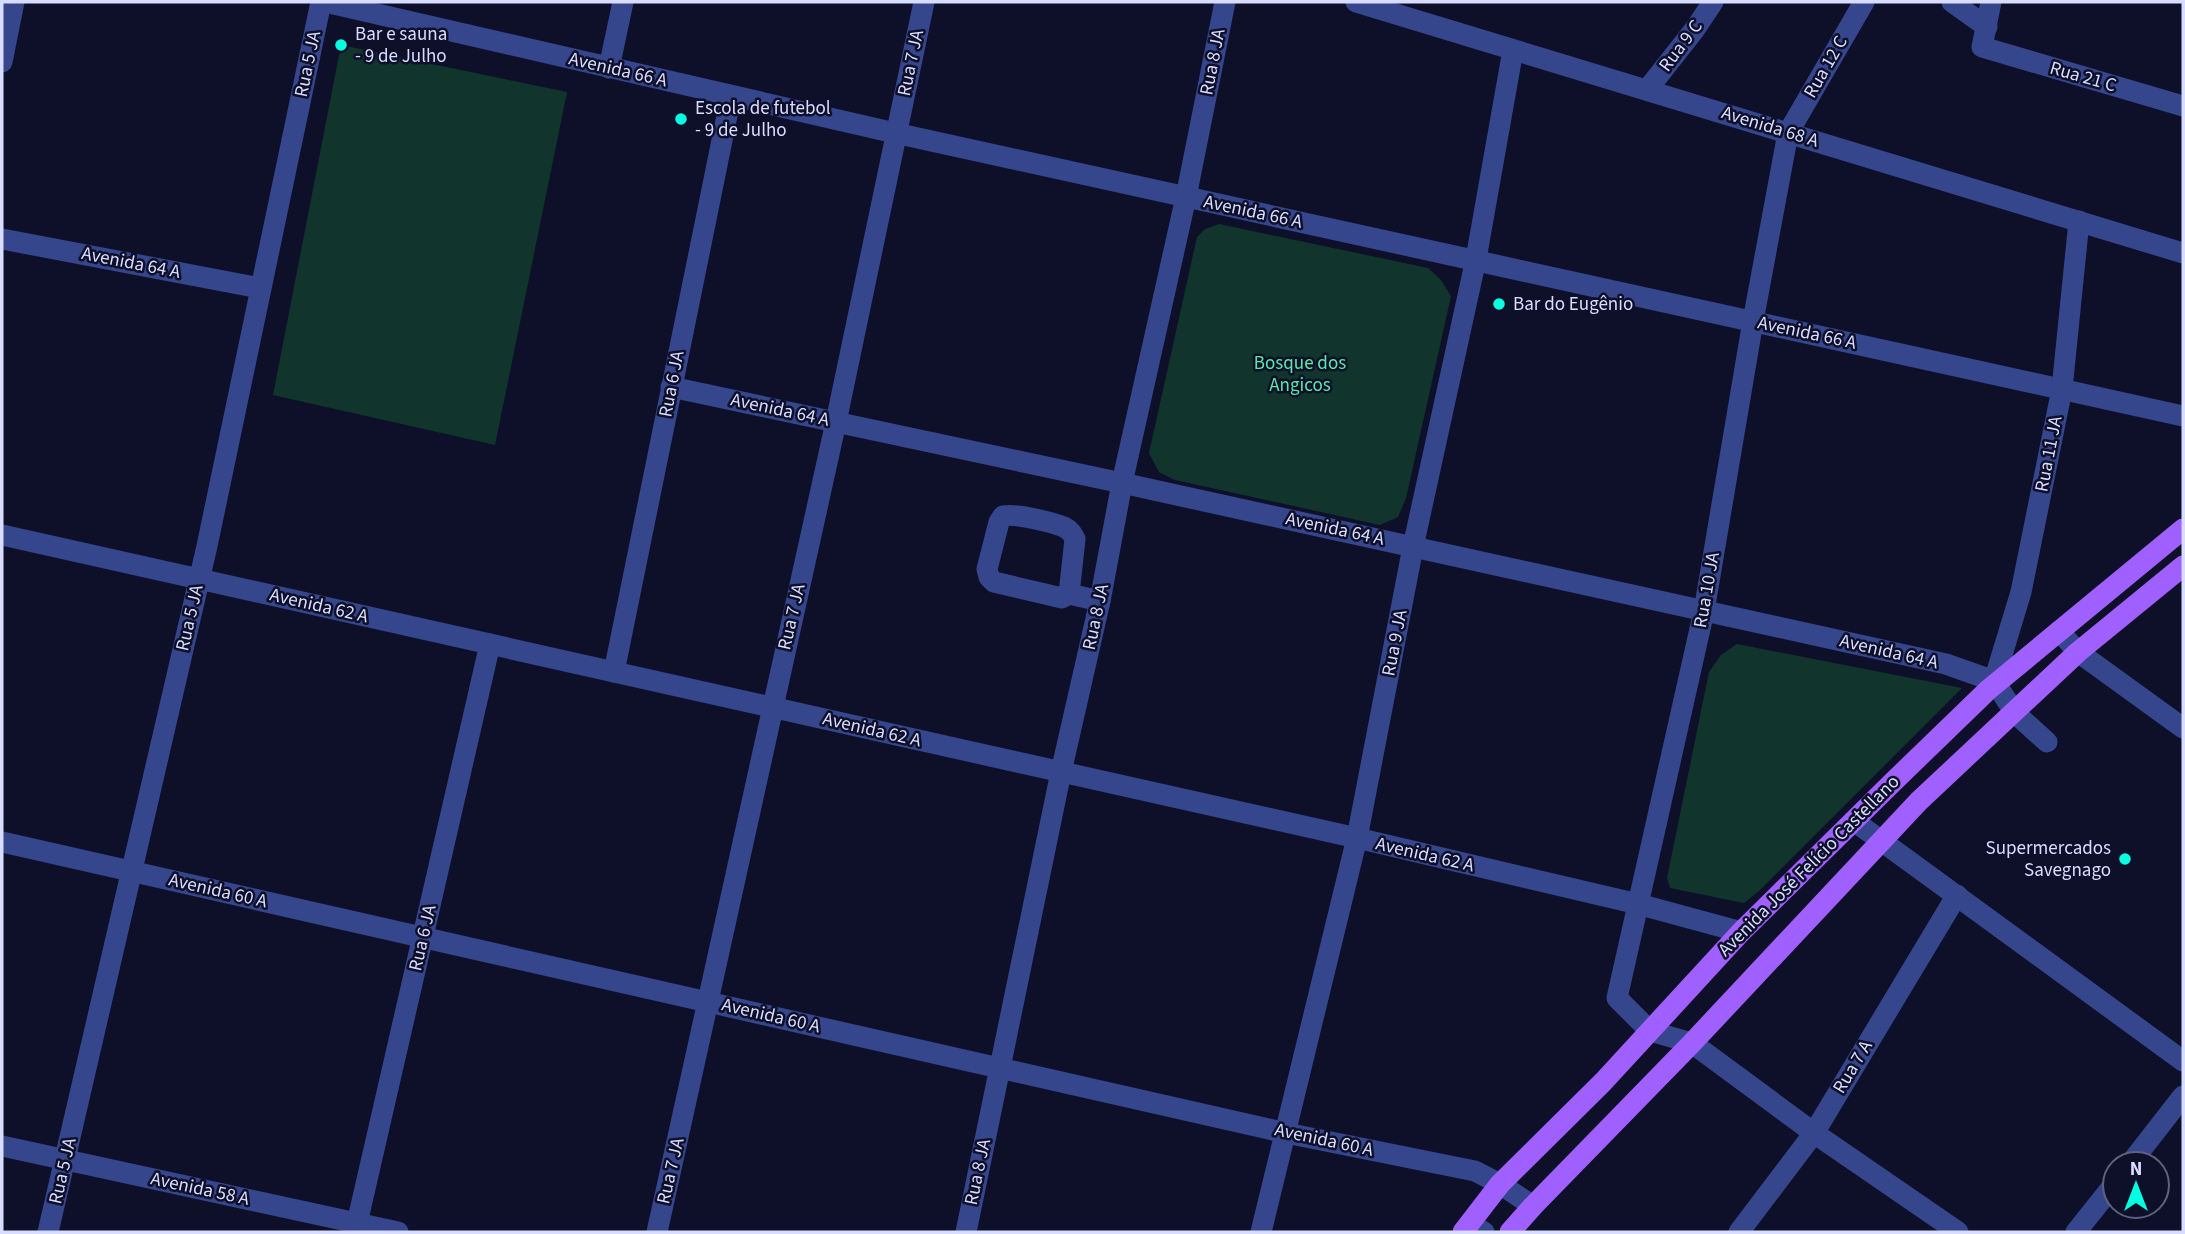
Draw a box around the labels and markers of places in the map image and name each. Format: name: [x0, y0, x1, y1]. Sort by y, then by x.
place label: Bar e sauna - 9 de Julho: [355, 21, 447, 70]
marker: Bar e sauna - 9 de Julho: [333, 37, 349, 53]
place label: Escola de futebol - 9 de Julho: [695, 95, 831, 144]
marker: Escola de futebol - 9 de Julho: [673, 111, 689, 127]
place label: Bar do Eugênio: [1513, 291, 1633, 318]
marker: Bar do Eugênio: [1491, 296, 1507, 312]
place label: Supermercados Savegnago: [1986, 835, 2111, 884]
marker: Supermercados Savegnago: [2117, 851, 2133, 867]

